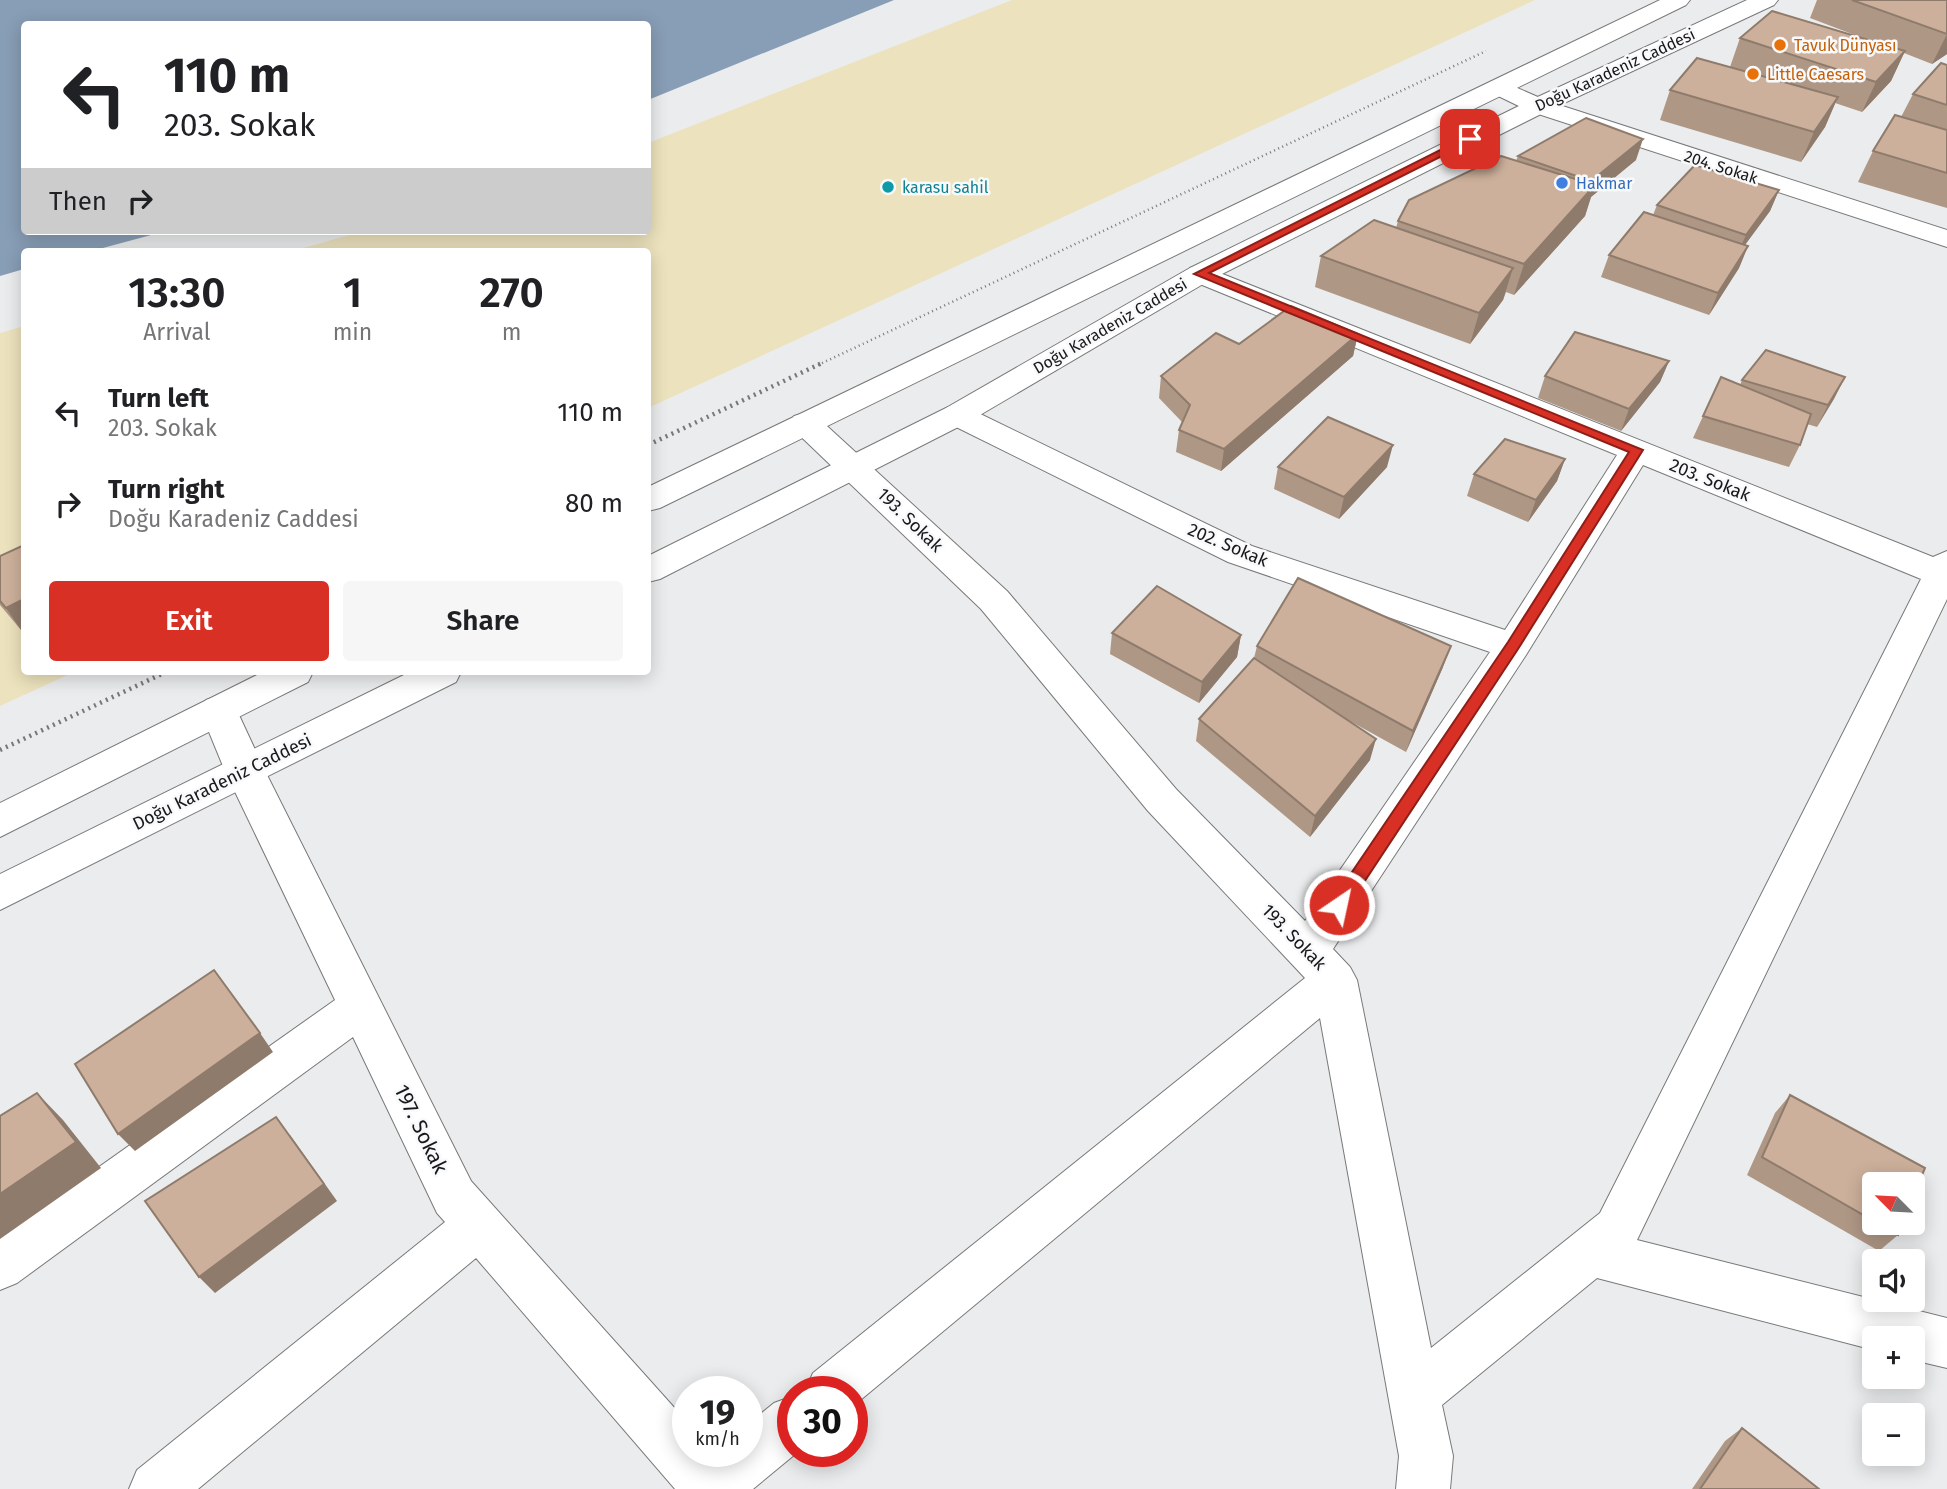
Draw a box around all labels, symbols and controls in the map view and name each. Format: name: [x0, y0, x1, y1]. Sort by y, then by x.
street label: Doğu Karadeniz Caddesi: [1532, 25, 1698, 115]
place label: Tavuk Dünyası: [1794, 36, 1897, 55]
marker: Tavuk Dünyası: [1772, 37, 1788, 53]
text: 110 m: [164, 46, 290, 105]
icon: left: [49, 49, 140, 140]
place label: Little Caesars: [1767, 65, 1864, 84]
marker: Little Caesars: [1745, 66, 1761, 82]
text: 203. Sokak: [164, 106, 315, 144]
pin: [1440, 109, 1500, 169]
icon: arrive: [1451, 120, 1489, 158]
street label: 204. Sokak: [1682, 146, 1761, 188]
place label: Hakmar: [1576, 174, 1633, 193]
marker: Hakmar: [1554, 175, 1570, 191]
place label: karasu sahil: [902, 178, 989, 197]
marker: karasu sahil: [880, 179, 896, 195]
icon: right: [121, 182, 159, 220]
text: Then: [49, 186, 107, 217]
text: 13:30: [128, 268, 226, 318]
text: 1: [343, 268, 362, 318]
text: 270: [479, 268, 544, 318]
street label: Doğu Karadeniz Caddesi: [1030, 274, 1190, 378]
text: Arrival: [143, 318, 211, 346]
text: min: [333, 318, 372, 346]
text: m: [502, 318, 522, 346]
text: Turn left: [108, 383, 209, 414]
icon: left: [49, 394, 87, 432]
text: 110 m: [557, 397, 623, 428]
text: 203. Sokak: [108, 414, 217, 442]
street label: 203. Sokak: [1666, 454, 1754, 506]
text: Turn right: [108, 474, 225, 505]
street label: 193. Sokak: [872, 483, 948, 557]
icon: right: [49, 485, 87, 523]
text: 80 m: [565, 488, 623, 519]
text: Doğu Karadeniz Caddesi: [108, 505, 359, 533]
street label: 202. Sokak: [1185, 518, 1272, 572]
button: Exit: [49, 581, 329, 661]
button: Share: [343, 581, 623, 661]
street label: Doğu Karadeniz Caddesi: [129, 729, 315, 835]
position arrow: [1302, 868, 1376, 942]
street label: 193. Sokak: [1257, 899, 1331, 975]
street label: 197. Sokak: [388, 1080, 454, 1178]
north arrow: [1862, 1172, 1925, 1236]
map controls: [1862, 1172, 1925, 1466]
button: sound: [1862, 1249, 1925, 1312]
button: +: [1862, 1326, 1925, 1389]
speed limit sign: 30: [777, 1376, 868, 1467]
text: 19: [700, 1391, 735, 1433]
button: −: [1862, 1403, 1925, 1466]
text: km/h: [695, 1428, 740, 1450]

